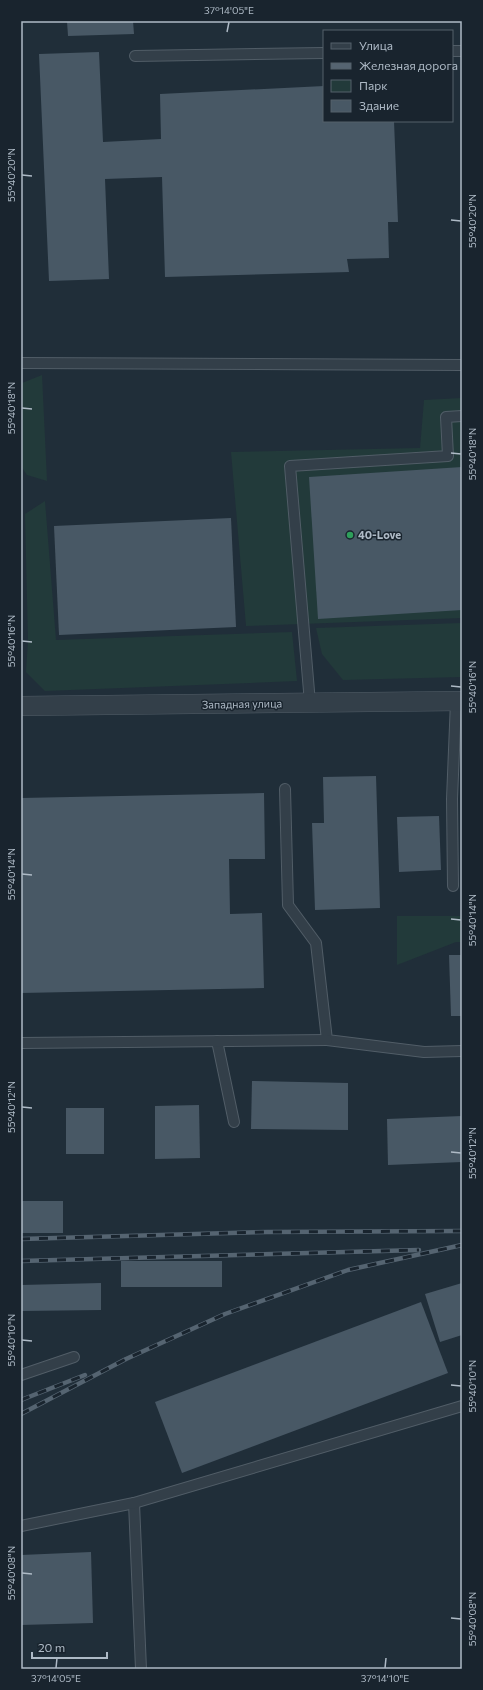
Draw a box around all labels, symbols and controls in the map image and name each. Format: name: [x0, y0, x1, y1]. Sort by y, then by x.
text: 37°14'05"E: [204, 4, 254, 16]
legend: [323, 30, 453, 122]
text: Улица: [359, 38, 393, 52]
text: Железная дорога: [359, 58, 458, 72]
text: Парк: [359, 78, 388, 92]
text: Здание: [359, 98, 399, 112]
text: 55°40'20"N: [5, 148, 17, 202]
text: 55°40'20"N: [466, 194, 478, 248]
text: 55°40'18"N: [5, 382, 17, 434]
text: 55°40'18"N: [466, 428, 478, 480]
place label: 40-Love: [358, 528, 401, 541]
marker: 40-Love: [345, 530, 355, 540]
text: 55°40'16"N: [5, 615, 17, 667]
text: 55°40'16"N: [466, 661, 478, 713]
street label: Западная улица: [202, 696, 282, 711]
text: 55°40'14"N: [5, 848, 17, 900]
text: 55°40'14"N: [466, 894, 478, 946]
text: 55°40'12"N: [5, 1081, 17, 1133]
text: 55°40'12"N: [466, 1127, 478, 1179]
text: 55°40'10"N: [5, 1314, 17, 1366]
text: 55°40'10"N: [466, 1360, 478, 1412]
text: 55°40'08"N: [5, 1546, 17, 1600]
text: 55°40'08"N: [466, 1592, 478, 1646]
scale bar: [32, 1634, 107, 1660]
text: 20 m: [38, 1640, 65, 1654]
text: 37°14'05"E: [31, 1672, 81, 1684]
text: 37°14'10"E: [361, 1672, 409, 1684]

